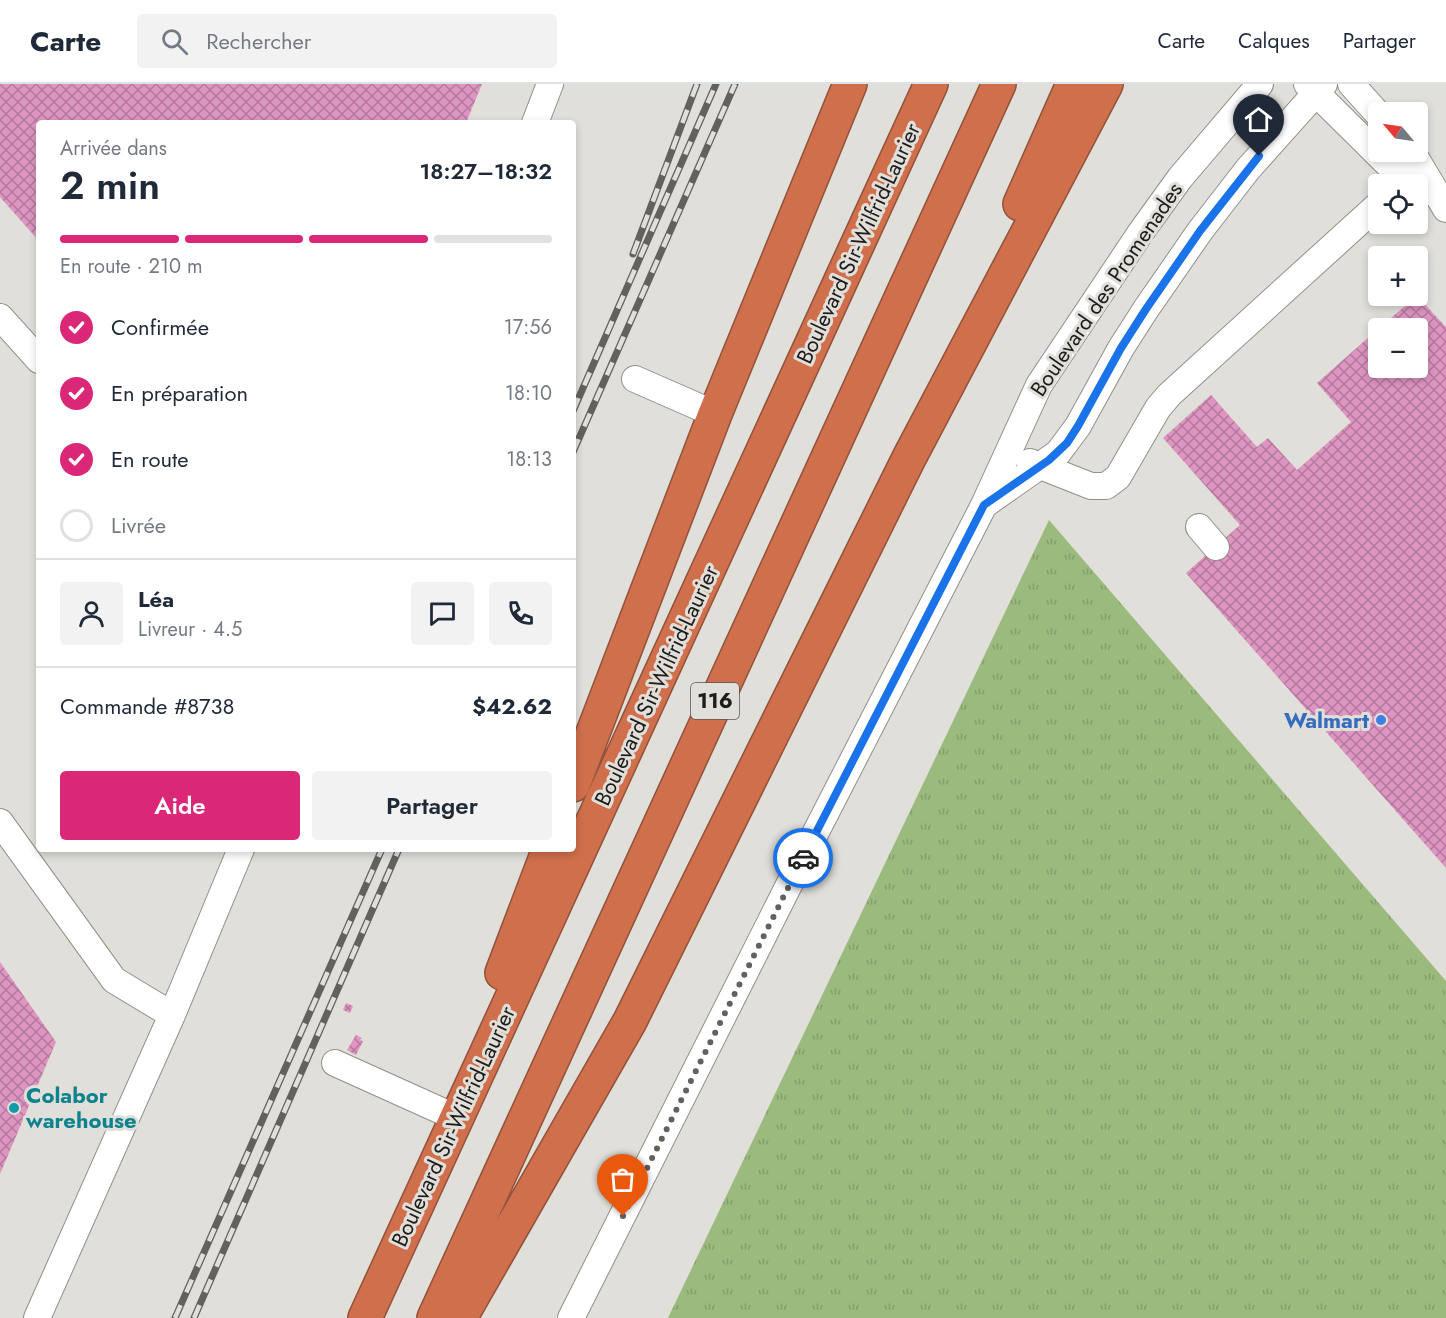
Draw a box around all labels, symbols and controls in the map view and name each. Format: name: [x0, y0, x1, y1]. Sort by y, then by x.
search box: [137, 14, 557, 68]
text: Carte: [30, 21, 101, 62]
icon: search: [158, 25, 191, 58]
text: Rechercher: [206, 25, 311, 57]
text: Carte: [1158, 26, 1205, 56]
text: Calques: [1238, 26, 1310, 56]
text: Partager: [1343, 26, 1416, 56]
pin: [1233, 94, 1284, 156]
north arrow: [1368, 102, 1428, 162]
map controls: [1368, 102, 1428, 378]
icon: home: [1242, 103, 1275, 136]
street label: Boulevard Sir-Wilfrid-Laurier: [788, 117, 928, 369]
text: Arrivée dans: [60, 134, 167, 163]
text: 18:27–18:32: [420, 155, 552, 187]
text: 2 min: [60, 157, 160, 214]
button: locate: [1368, 174, 1428, 234]
street label: Boulevard des Promenades: [1022, 175, 1190, 403]
button: +: [1368, 246, 1428, 306]
text: En route · 210 m: [60, 252, 203, 281]
icon: check: [60, 311, 93, 344]
text: Confirmée: [111, 311, 209, 343]
text: 17:56: [504, 313, 552, 342]
button: −: [1368, 318, 1428, 378]
icon: check: [60, 377, 93, 410]
text: En préparation: [111, 377, 248, 409]
text: 18:10: [505, 379, 552, 408]
icon: check: [60, 443, 93, 476]
text: En route: [111, 443, 189, 475]
text: 18:13: [506, 445, 552, 474]
text: Livrée: [111, 509, 166, 541]
street label: Boulevard Sir-Wilfrid-Laurier: [586, 559, 726, 811]
button: person: [60, 582, 123, 645]
button: chat: [411, 582, 474, 645]
button: phone: [489, 582, 552, 645]
text: Léa: [138, 583, 174, 615]
text: Livreur · 4.5: [138, 615, 242, 644]
road number: 116: [691, 683, 739, 719]
text: Commande #8738: [60, 690, 235, 722]
text: $42.62: [472, 690, 552, 722]
place label: Walmart: [1284, 704, 1369, 736]
marker: Walmart: [1374, 713, 1388, 727]
button: Aide: [60, 771, 300, 840]
button: Partager: [312, 771, 552, 840]
courier: [773, 828, 833, 888]
icon: car: [787, 842, 820, 875]
street label: Boulevard Sir-Wilfrid-Laurier: [383, 1000, 523, 1252]
place label: Colabor warehouse: [25, 1079, 137, 1136]
marker: Colabor warehouse: [7, 1101, 21, 1115]
pin: [597, 1154, 648, 1216]
icon: bag: [606, 1163, 639, 1196]

